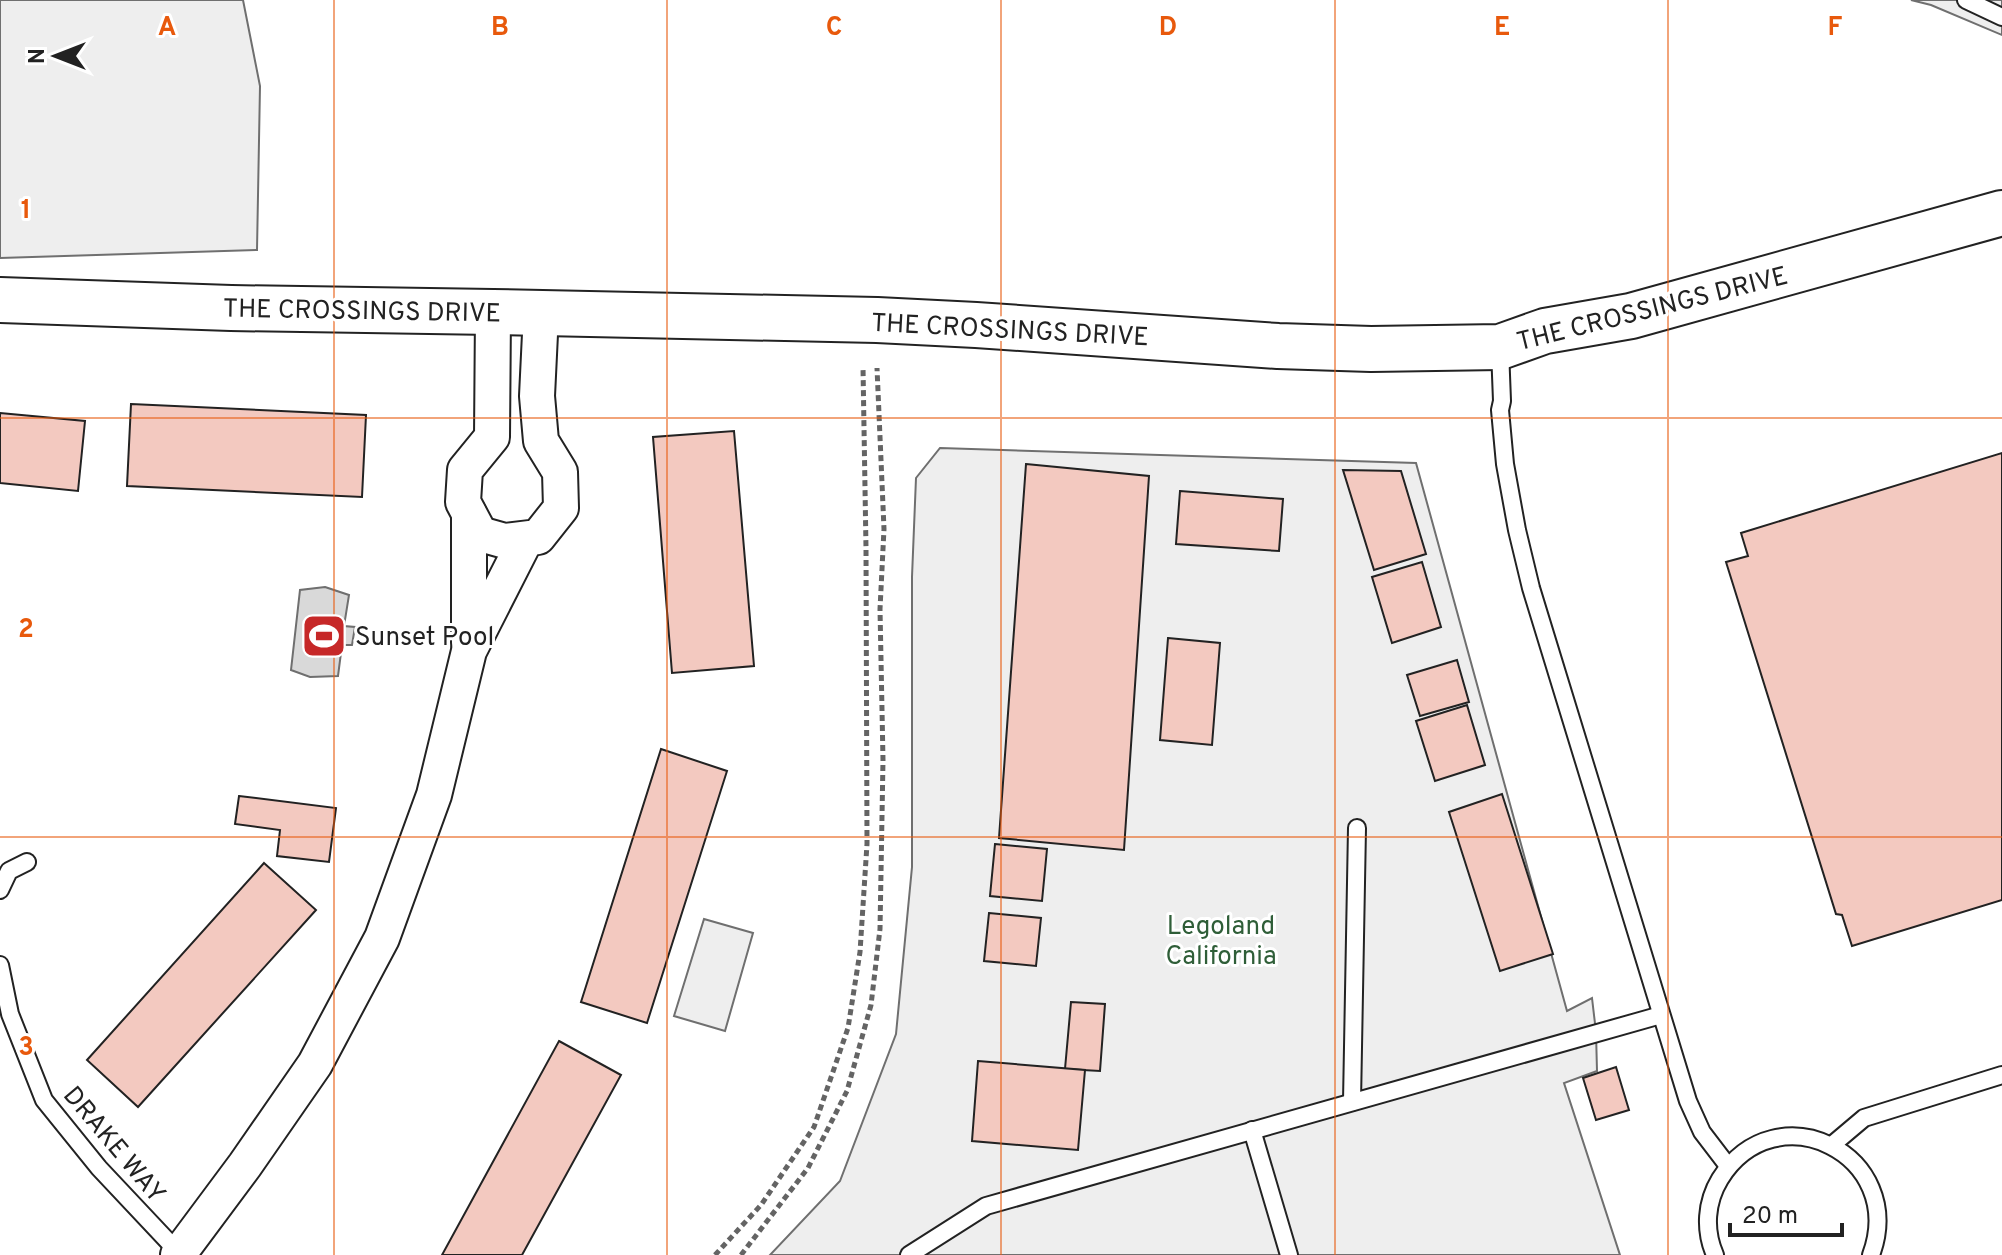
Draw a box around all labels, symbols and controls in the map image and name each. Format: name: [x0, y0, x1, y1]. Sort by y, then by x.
text: A: [158, 12, 176, 45]
text: B: [491, 12, 509, 45]
text: C: [826, 12, 842, 45]
text: D: [1159, 12, 1177, 45]
text: E: [1494, 12, 1510, 45]
text: F: [1828, 12, 1843, 45]
north arrow: [16, 16, 96, 96]
text: N: [25, 48, 52, 64]
text: 1: [21, 195, 31, 228]
street label: THE CROSSINGS DRIVE: [1514, 261, 1791, 360]
street label: THE CROSSINGS DRIVE: [223, 294, 501, 331]
street label: THE CROSSINGS DRIVE: [870, 308, 1150, 355]
sports icon: Sunset Pool: [300, 612, 348, 660]
text: 2: [18, 614, 34, 647]
place label: Sunset Pool: [355, 622, 494, 655]
park label: Legoland California: [1165, 911, 1277, 974]
text: 3: [18, 1032, 34, 1065]
street label: DRAKE WAY: [55, 1080, 171, 1211]
scale bar: [1730, 1187, 1842, 1237]
text: 20 m: [1742, 1202, 1798, 1232]

